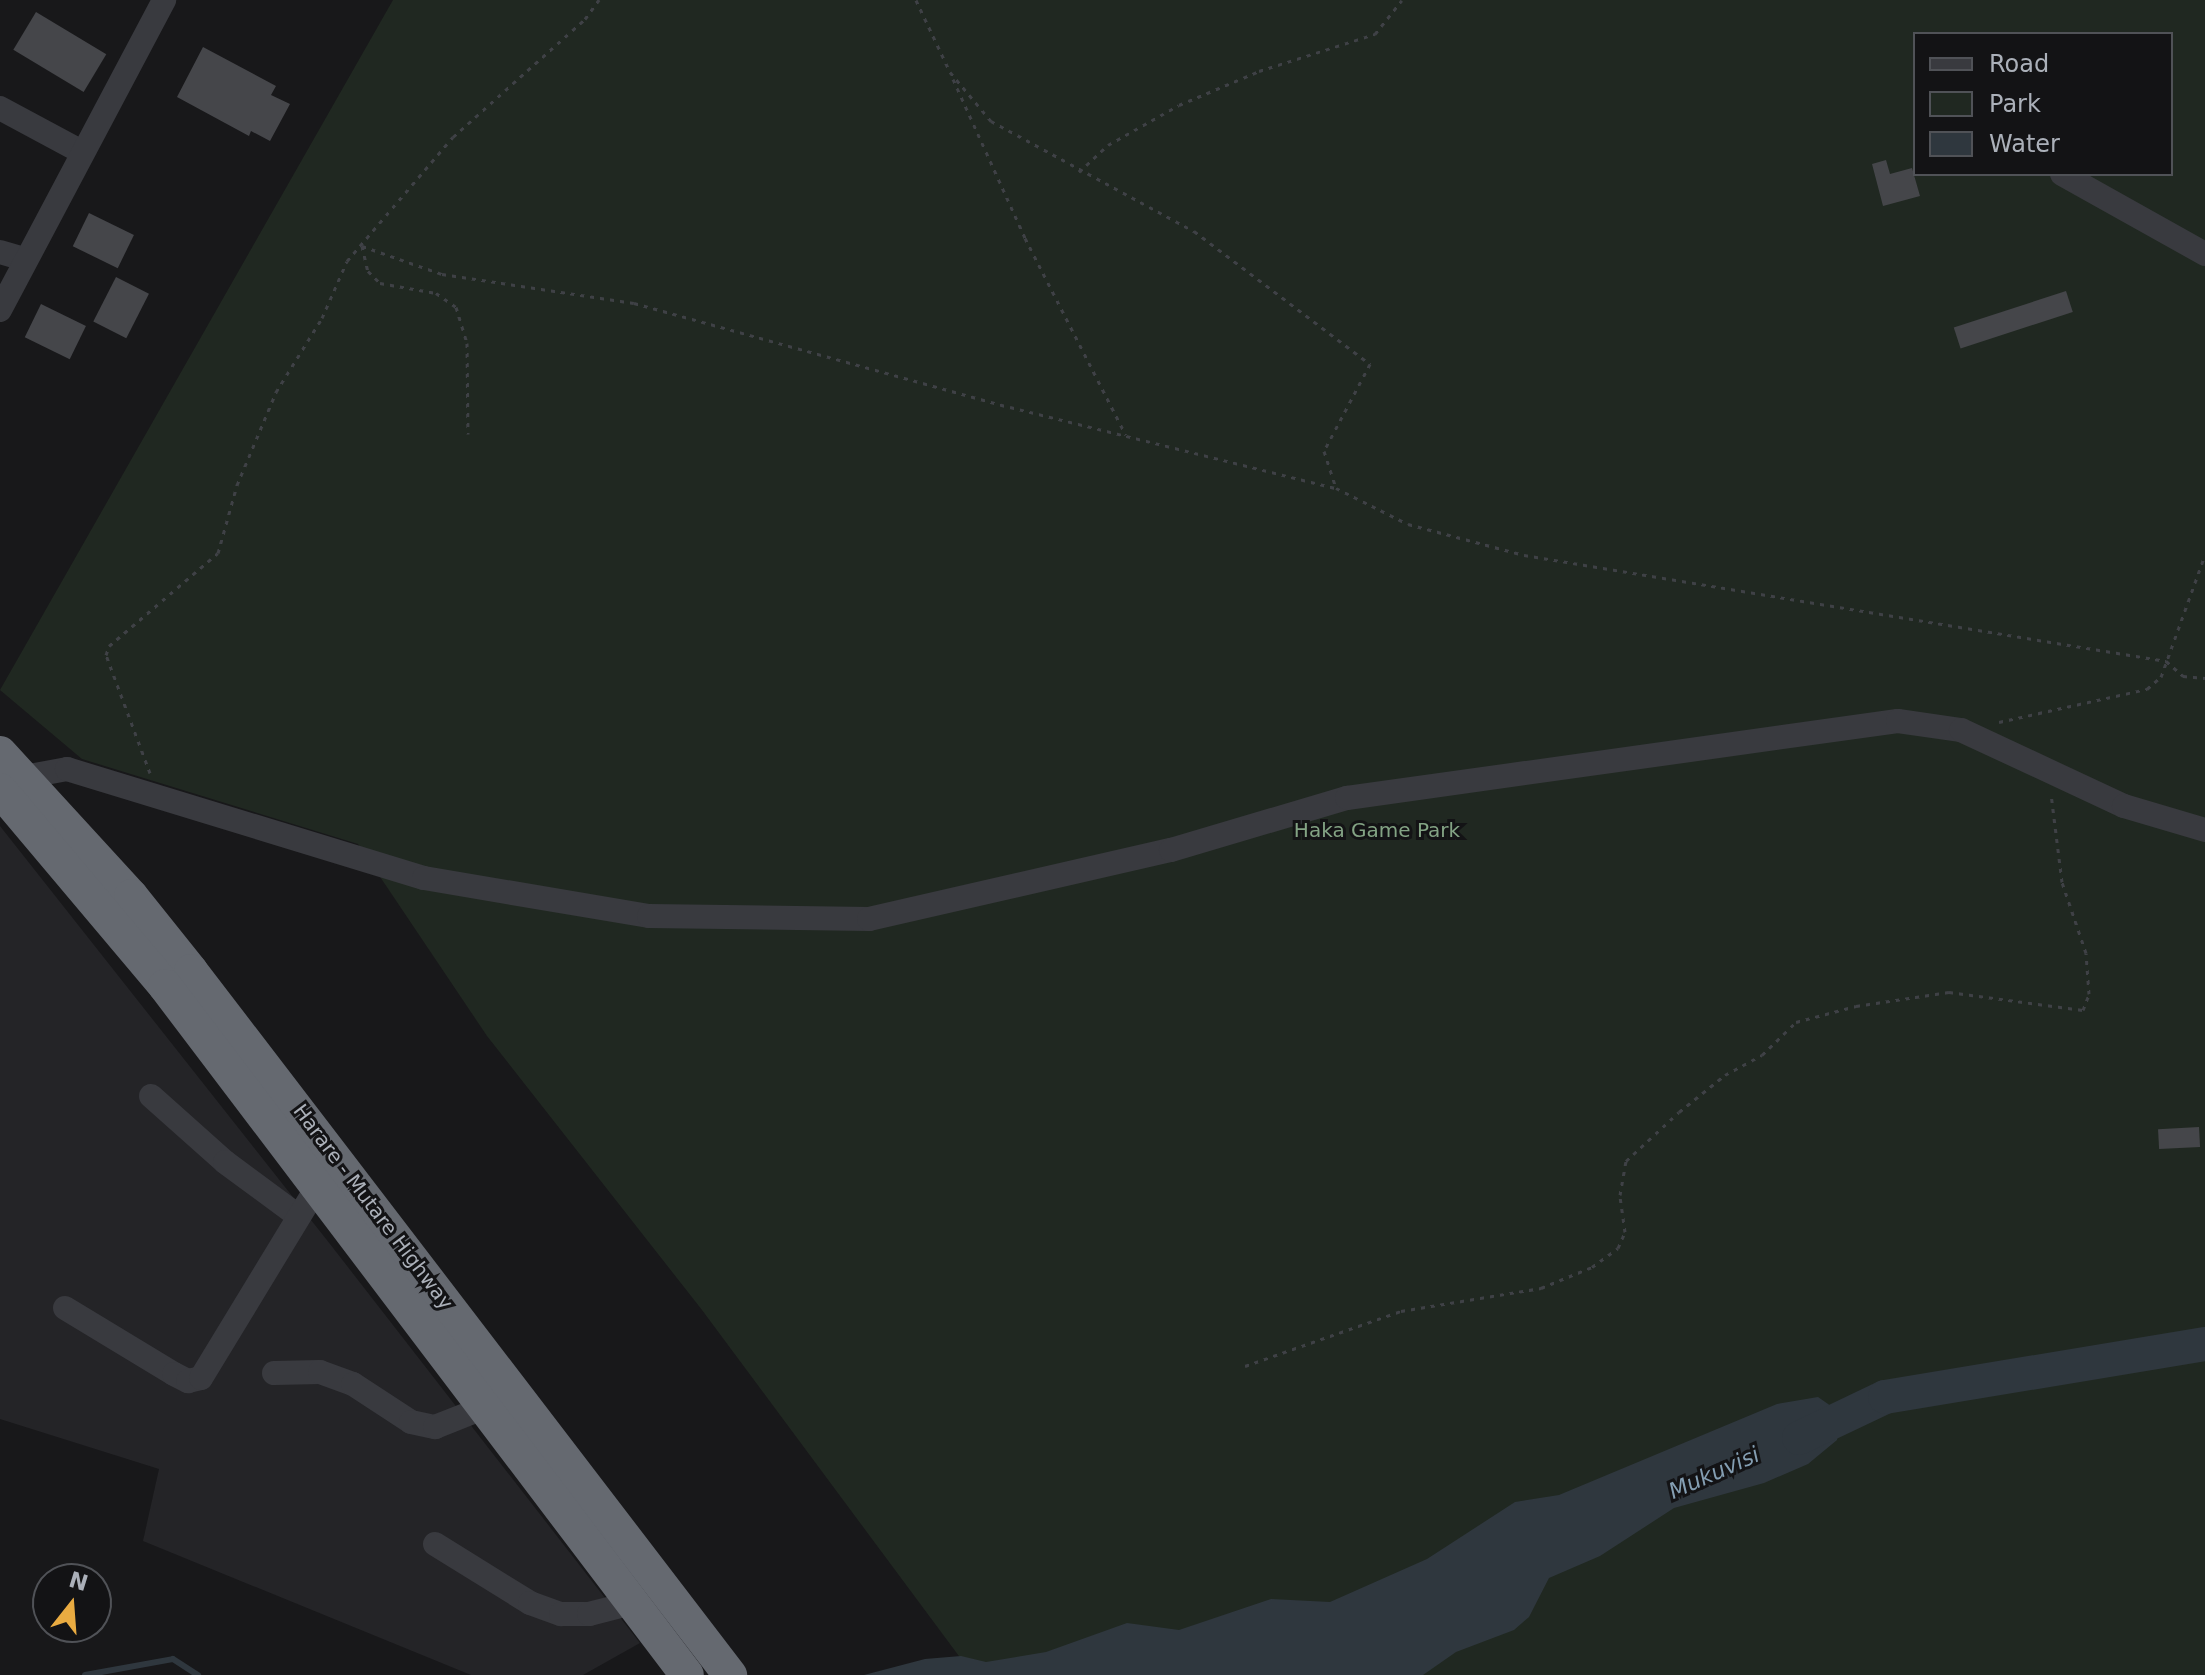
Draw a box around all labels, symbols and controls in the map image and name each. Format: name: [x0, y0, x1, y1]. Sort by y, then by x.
legend: [1913, 32, 2173, 176]
text: Road: [1989, 50, 2049, 78]
text: Park: [1989, 90, 2041, 118]
text: Water: [1989, 130, 2060, 158]
park label: Haka Game Park: [1294, 818, 1460, 842]
street label: Harare - Mutare Highway: [288, 1100, 458, 1314]
water label: Mukuvisi: [1665, 1441, 1763, 1505]
north arrow: [32, 1563, 112, 1643]
text: N: [66, 1567, 91, 1596]

